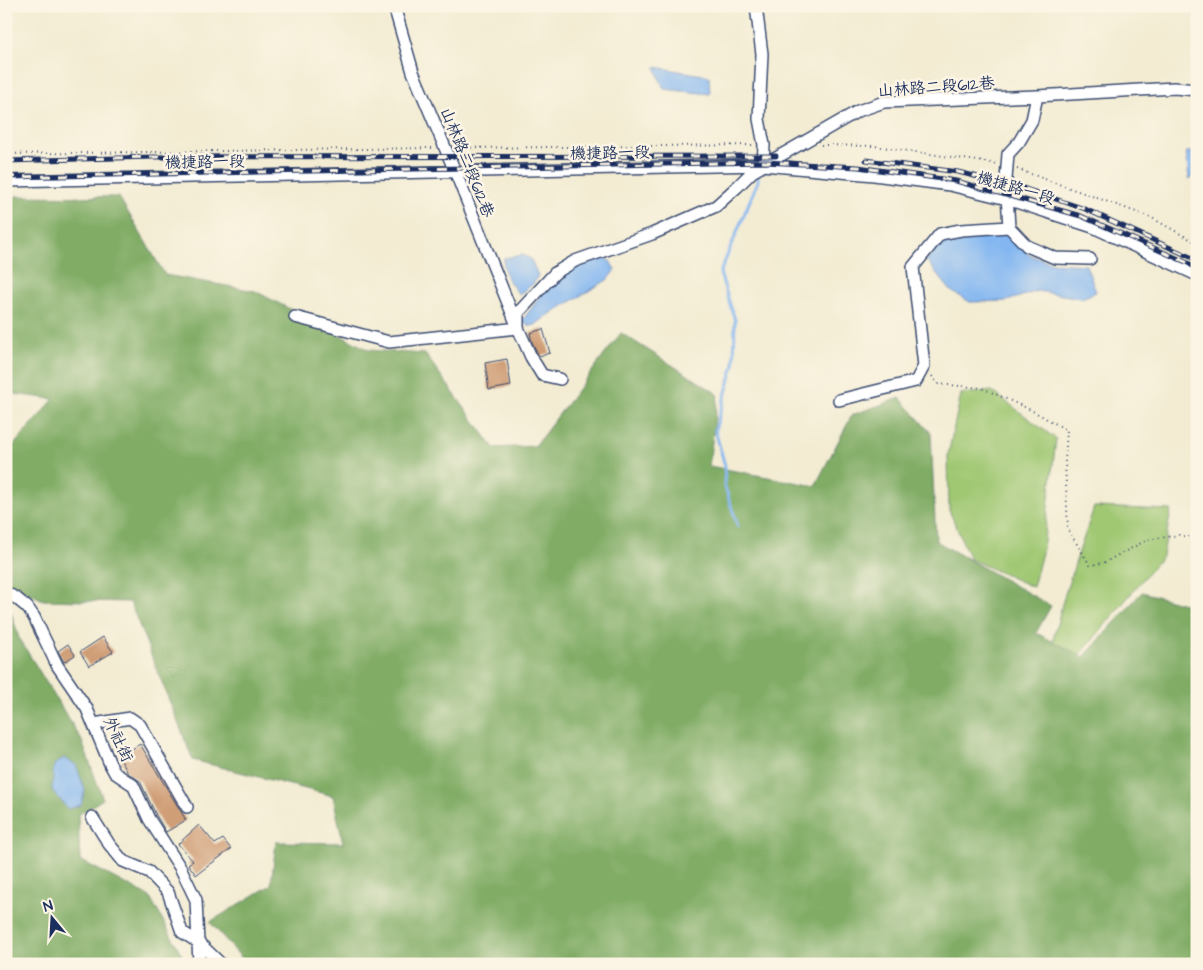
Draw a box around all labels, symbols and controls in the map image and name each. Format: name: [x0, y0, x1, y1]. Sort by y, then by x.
street label: 山林路二段612巷: [877, 72, 995, 102]
street label: 山林路二段612巷: [435, 104, 499, 221]
street label: 機捷路一段: [570, 141, 650, 165]
street label: 機捷路一段: [165, 150, 245, 174]
street label: 機捷路一段: [974, 166, 1057, 210]
street label: 外社街: [98, 713, 138, 766]
north arrow: [28, 892, 78, 942]
text: N: [41, 896, 56, 917]

